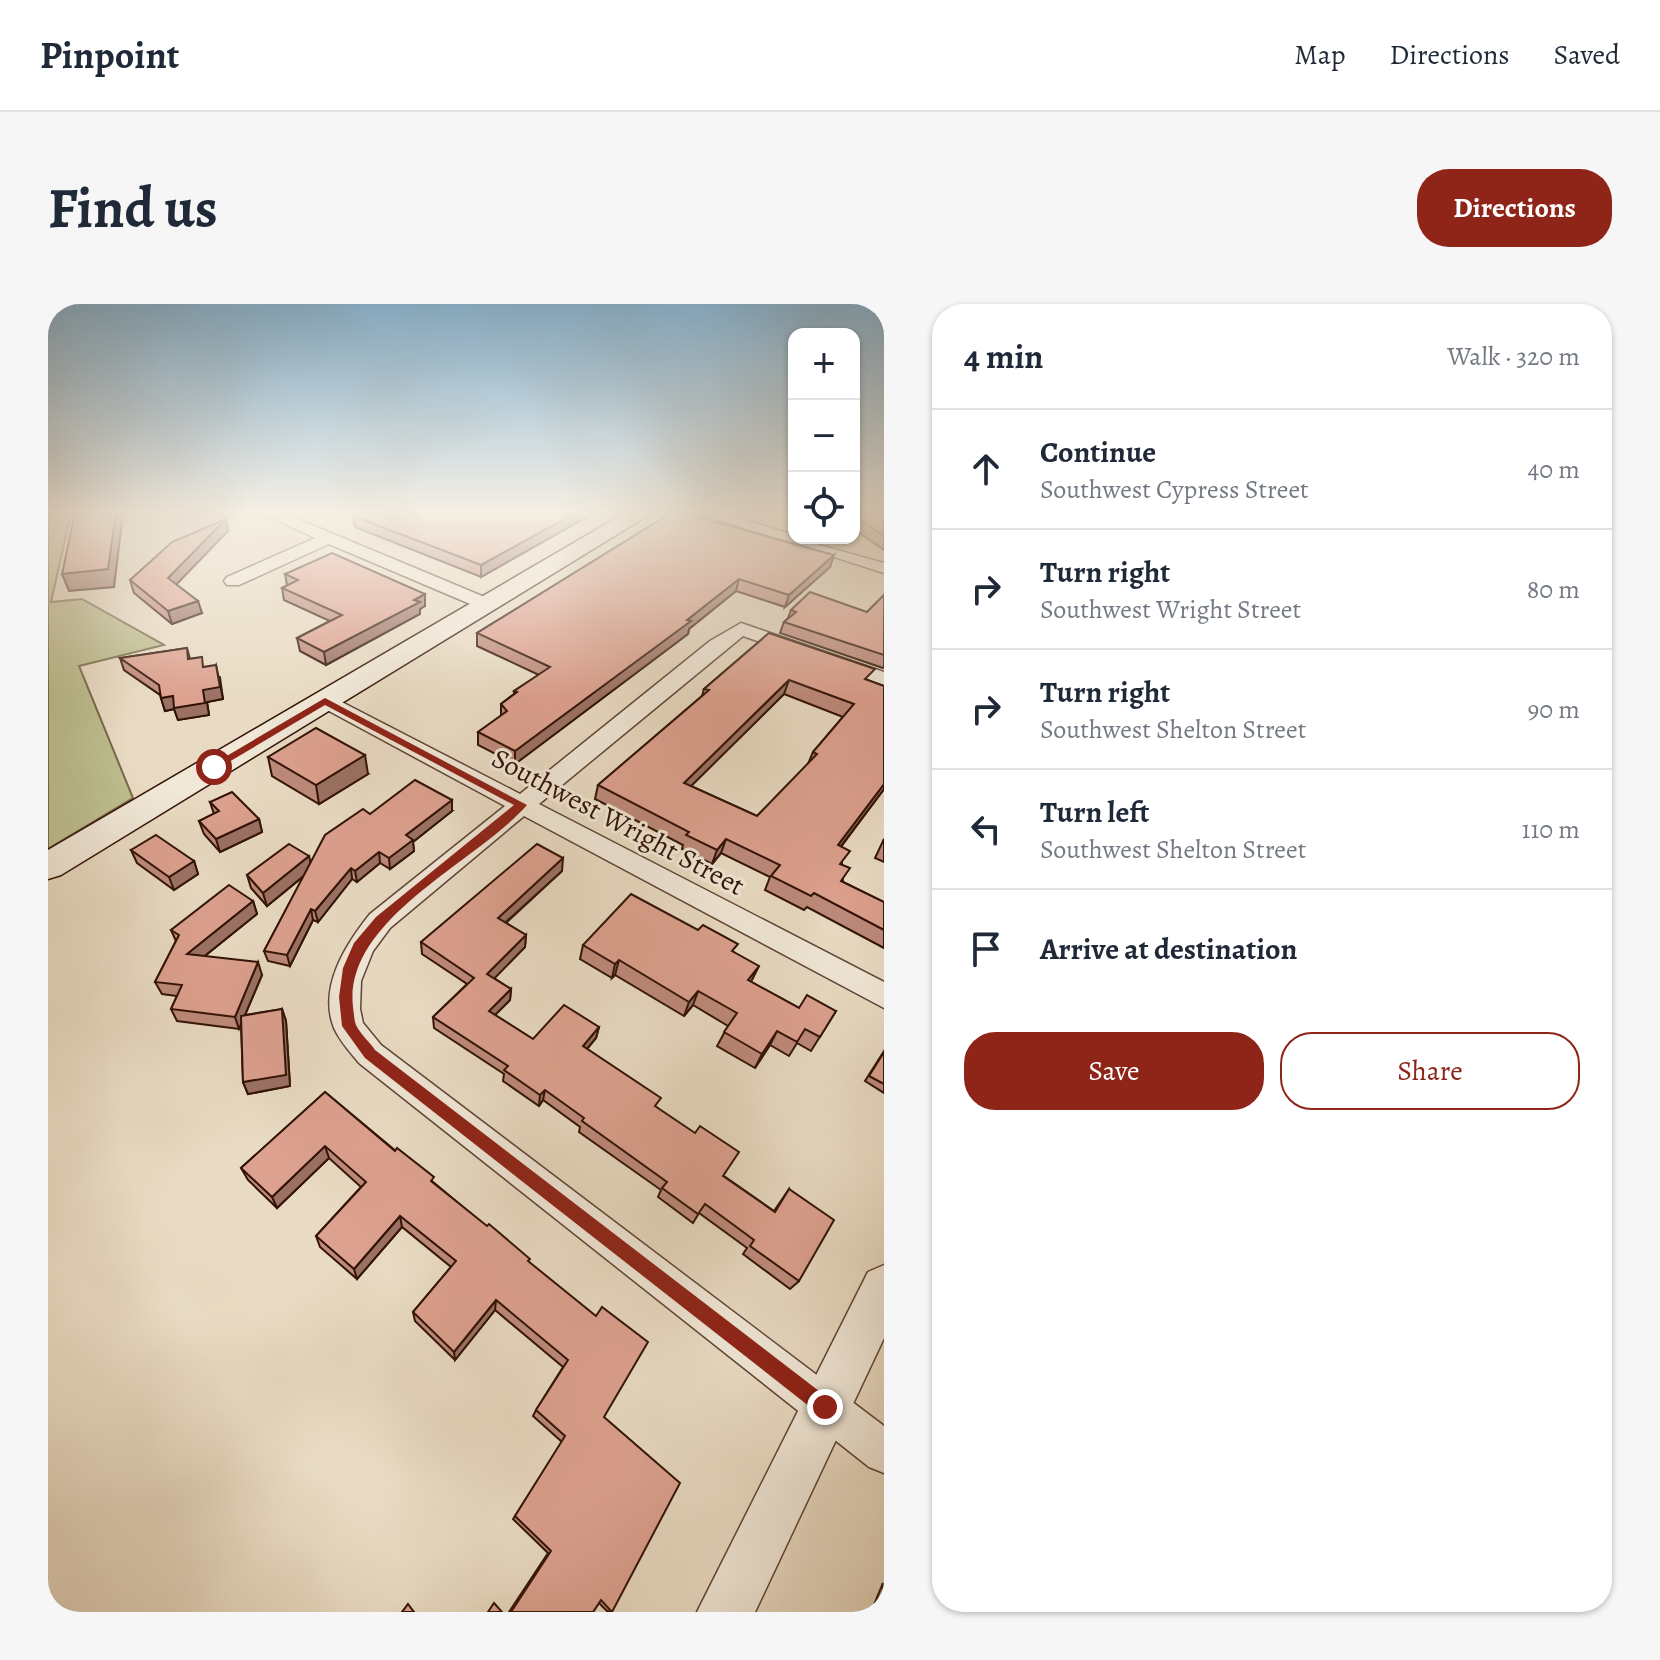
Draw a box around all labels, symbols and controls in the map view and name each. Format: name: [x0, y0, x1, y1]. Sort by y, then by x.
text: Pinpoint: [40, 29, 179, 81]
text: Map: [1294, 36, 1345, 74]
text: Directions: [1389, 36, 1510, 74]
text: Saved: [1554, 36, 1620, 74]
button: Directions: [1417, 169, 1612, 247]
text: Find us: [48, 170, 218, 246]
map controls: [788, 328, 860, 544]
button: +: [788, 328, 860, 400]
text: 4 min: [964, 333, 1043, 380]
text: Walk · 320 m: [1447, 339, 1580, 374]
button: −: [788, 400, 860, 472]
text: Continue: [1040, 432, 1156, 472]
icon: ahead: [964, 447, 1008, 491]
text: 40 m: [1528, 452, 1580, 487]
button: locate: [788, 472, 860, 544]
text: Southwest Cypress Street: [1040, 472, 1309, 507]
text: Turn right: [1040, 552, 1170, 592]
icon: right: [964, 567, 1008, 611]
text: 80 m: [1527, 572, 1580, 607]
text: Southwest Wright Street: [1040, 592, 1301, 627]
text: Turn right: [1040, 672, 1170, 712]
icon: right: [964, 687, 1008, 731]
text: 90 m: [1528, 692, 1580, 727]
text: Southwest Shelton Street: [1040, 712, 1306, 747]
street label: Southwest Wright Street: [485, 739, 751, 905]
route start: [196, 749, 232, 785]
text: Turn left: [1040, 792, 1149, 832]
icon: left: [964, 807, 1008, 851]
text: 110 m: [1522, 812, 1580, 847]
text: Southwest Shelton Street: [1040, 832, 1306, 867]
icon: arrive: [964, 927, 1008, 971]
text: Arrive at destination: [1040, 929, 1297, 969]
button: Save: [964, 1032, 1264, 1110]
button: Share: [1280, 1032, 1580, 1110]
route end: [807, 1389, 843, 1425]

